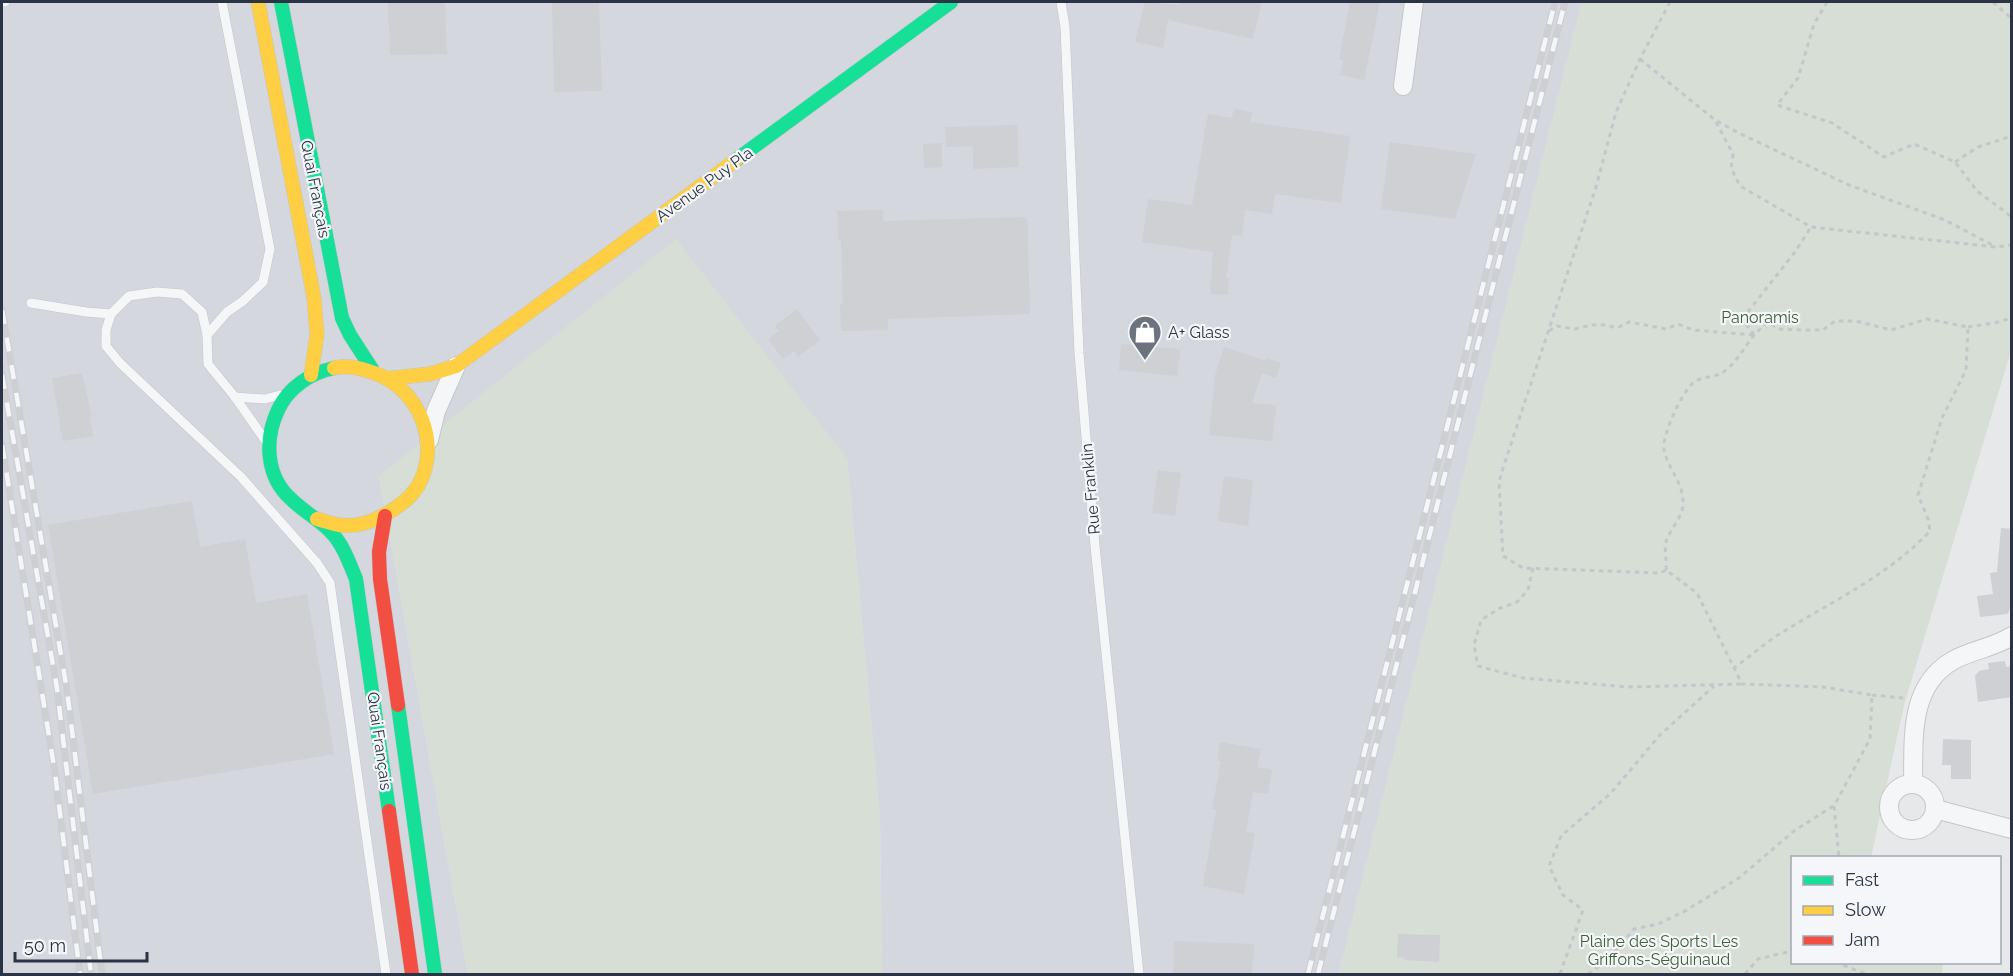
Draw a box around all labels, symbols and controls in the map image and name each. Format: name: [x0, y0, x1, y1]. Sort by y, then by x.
street label: Quai Français: [297, 139, 334, 240]
street label: Avenue Puy Pla: [652, 143, 756, 226]
park label: Panoramis: [1721, 308, 1799, 327]
shop icon: A+ Glass: [1127, 314, 1163, 361]
place label: A+ Glass: [1168, 323, 1230, 342]
street label: Rue Franklin: [1077, 443, 1104, 535]
street label: Quai Français: [363, 691, 396, 792]
legend: [1791, 856, 2001, 964]
text: Fast: [1845, 869, 1879, 890]
text: Slow: [1845, 899, 1886, 920]
scale bar: [15, 925, 147, 963]
text: Jam: [1845, 929, 1880, 950]
park label: Plaine des Sports Les Griffons-Séguinaud: [1580, 932, 1739, 969]
text: 50 m: [24, 935, 66, 956]

